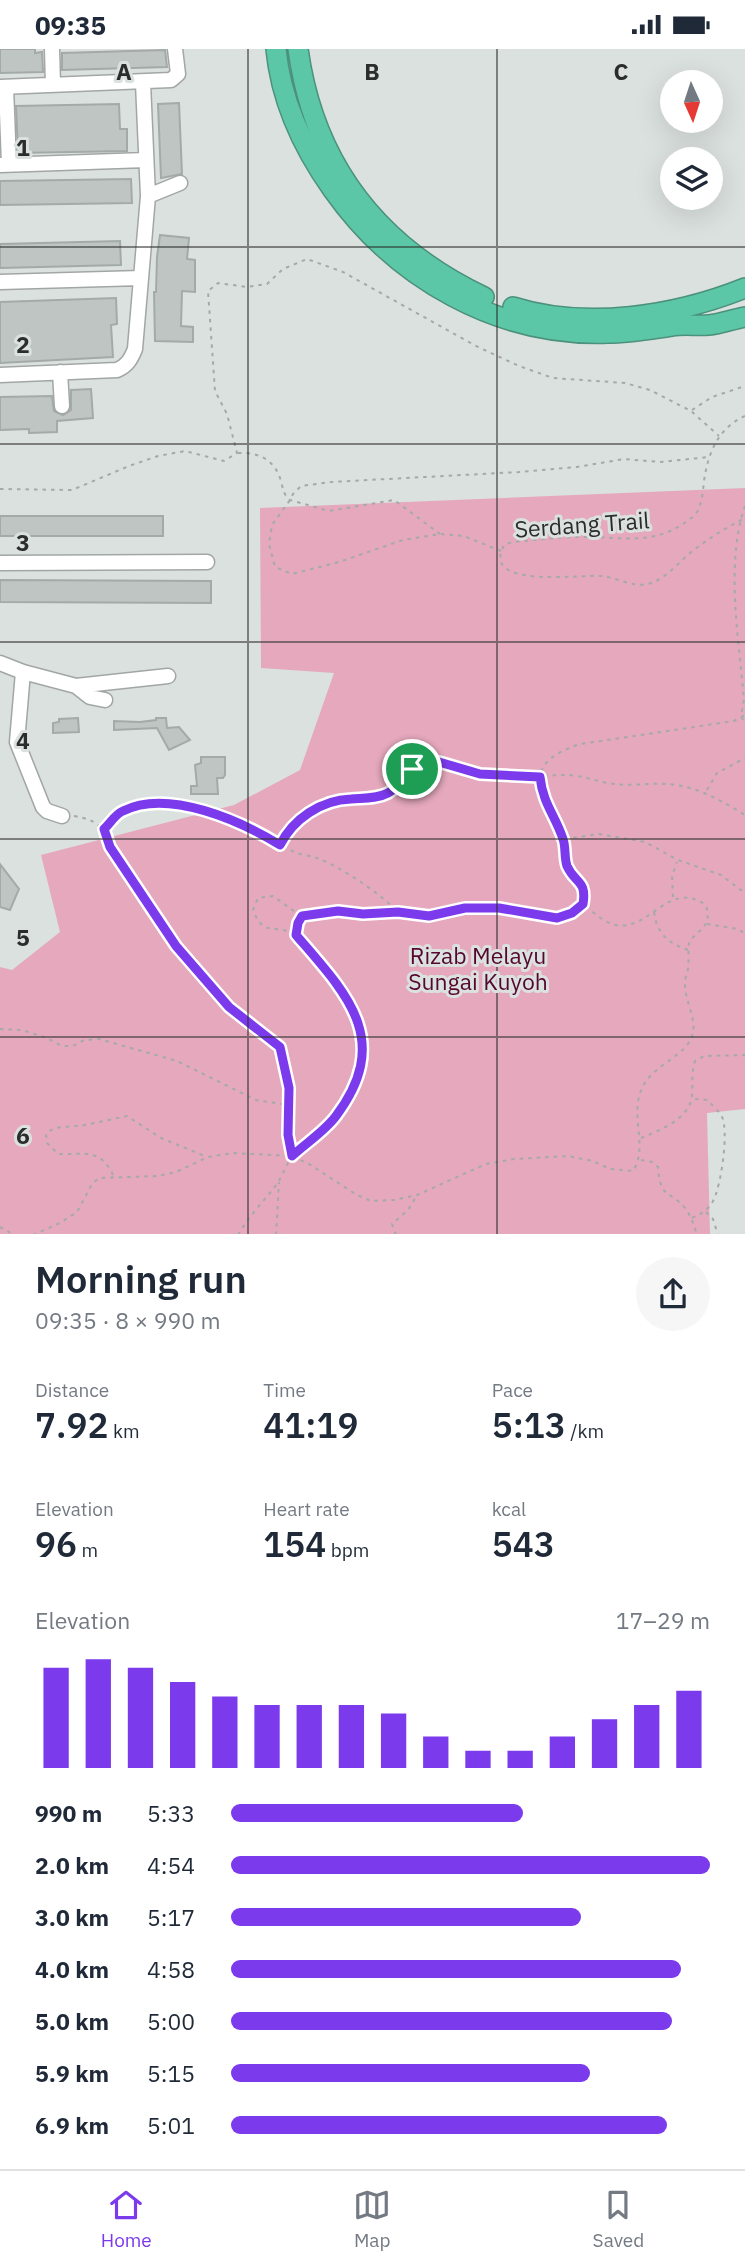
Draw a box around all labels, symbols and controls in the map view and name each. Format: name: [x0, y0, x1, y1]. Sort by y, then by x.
text: 09:35: [35, 8, 106, 42]
text: A: [116, 56, 132, 86]
text: B: [364, 56, 380, 86]
text: C: [614, 56, 629, 86]
north arrow: [660, 70, 723, 133]
map controls: [660, 70, 723, 210]
text: 1: [16, 132, 30, 162]
button: layers: [660, 147, 723, 210]
text: 2: [16, 329, 30, 359]
street label: Serdang Trail: [513, 504, 651, 544]
text: 3: [16, 527, 30, 557]
text: 4: [16, 725, 30, 755]
pin: [382, 739, 442, 799]
icon: arrive: [393, 750, 431, 788]
text: 5: [16, 922, 30, 952]
park label: Rizab Melayu Sungai Kuyoh: [408, 940, 548, 996]
text: 6: [16, 1120, 30, 1150]
text: Morning run: [35, 1254, 247, 1303]
button: share: [636, 1257, 710, 1331]
text: 09:35 · 8 × 990 m: [35, 1305, 221, 1335]
text: Distance: [35, 1378, 109, 1402]
text: Time: [263, 1378, 306, 1402]
text: Pace: [492, 1378, 533, 1402]
text: 7.92: [35, 1402, 108, 1448]
text: 41:19: [263, 1402, 359, 1448]
text: 5:13: [492, 1402, 566, 1448]
text: km: [108, 1419, 140, 1443]
text: /km: [566, 1419, 604, 1443]
text: Elevation: [35, 1497, 114, 1521]
text: Heart rate: [263, 1497, 350, 1521]
text: kcal: [492, 1497, 526, 1521]
text: 96: [35, 1521, 77, 1567]
text: 154: [263, 1521, 326, 1567]
text: 543: [492, 1521, 555, 1567]
text: m: [77, 1538, 98, 1562]
text: bpm: [326, 1538, 369, 1562]
text: Elevation: [35, 1605, 130, 1635]
text: 17–29 m: [616, 1605, 710, 1635]
text: 990 m: [35, 1798, 102, 1828]
text: 5:33: [147, 1798, 195, 1828]
text: 2.0 km: [35, 1850, 109, 1880]
text: 4:54: [147, 1850, 195, 1880]
text: 3.0 km: [35, 1902, 109, 1932]
text: 5:17: [147, 1902, 195, 1932]
text: 4.0 km: [35, 1954, 109, 1984]
text: 4:58: [147, 1954, 195, 1984]
text: 5.0 km: [35, 2006, 109, 2036]
text: 5:00: [147, 2006, 195, 2036]
text: 5.9 km: [35, 2058, 109, 2088]
text: 5:15: [147, 2058, 195, 2088]
text: 6.9 km: [35, 2110, 109, 2140]
text: 5:01: [147, 2110, 195, 2140]
tab: Home: [101, 2186, 152, 2252]
tab: Map: [353, 2186, 391, 2252]
tab: Saved: [593, 2186, 644, 2252]

